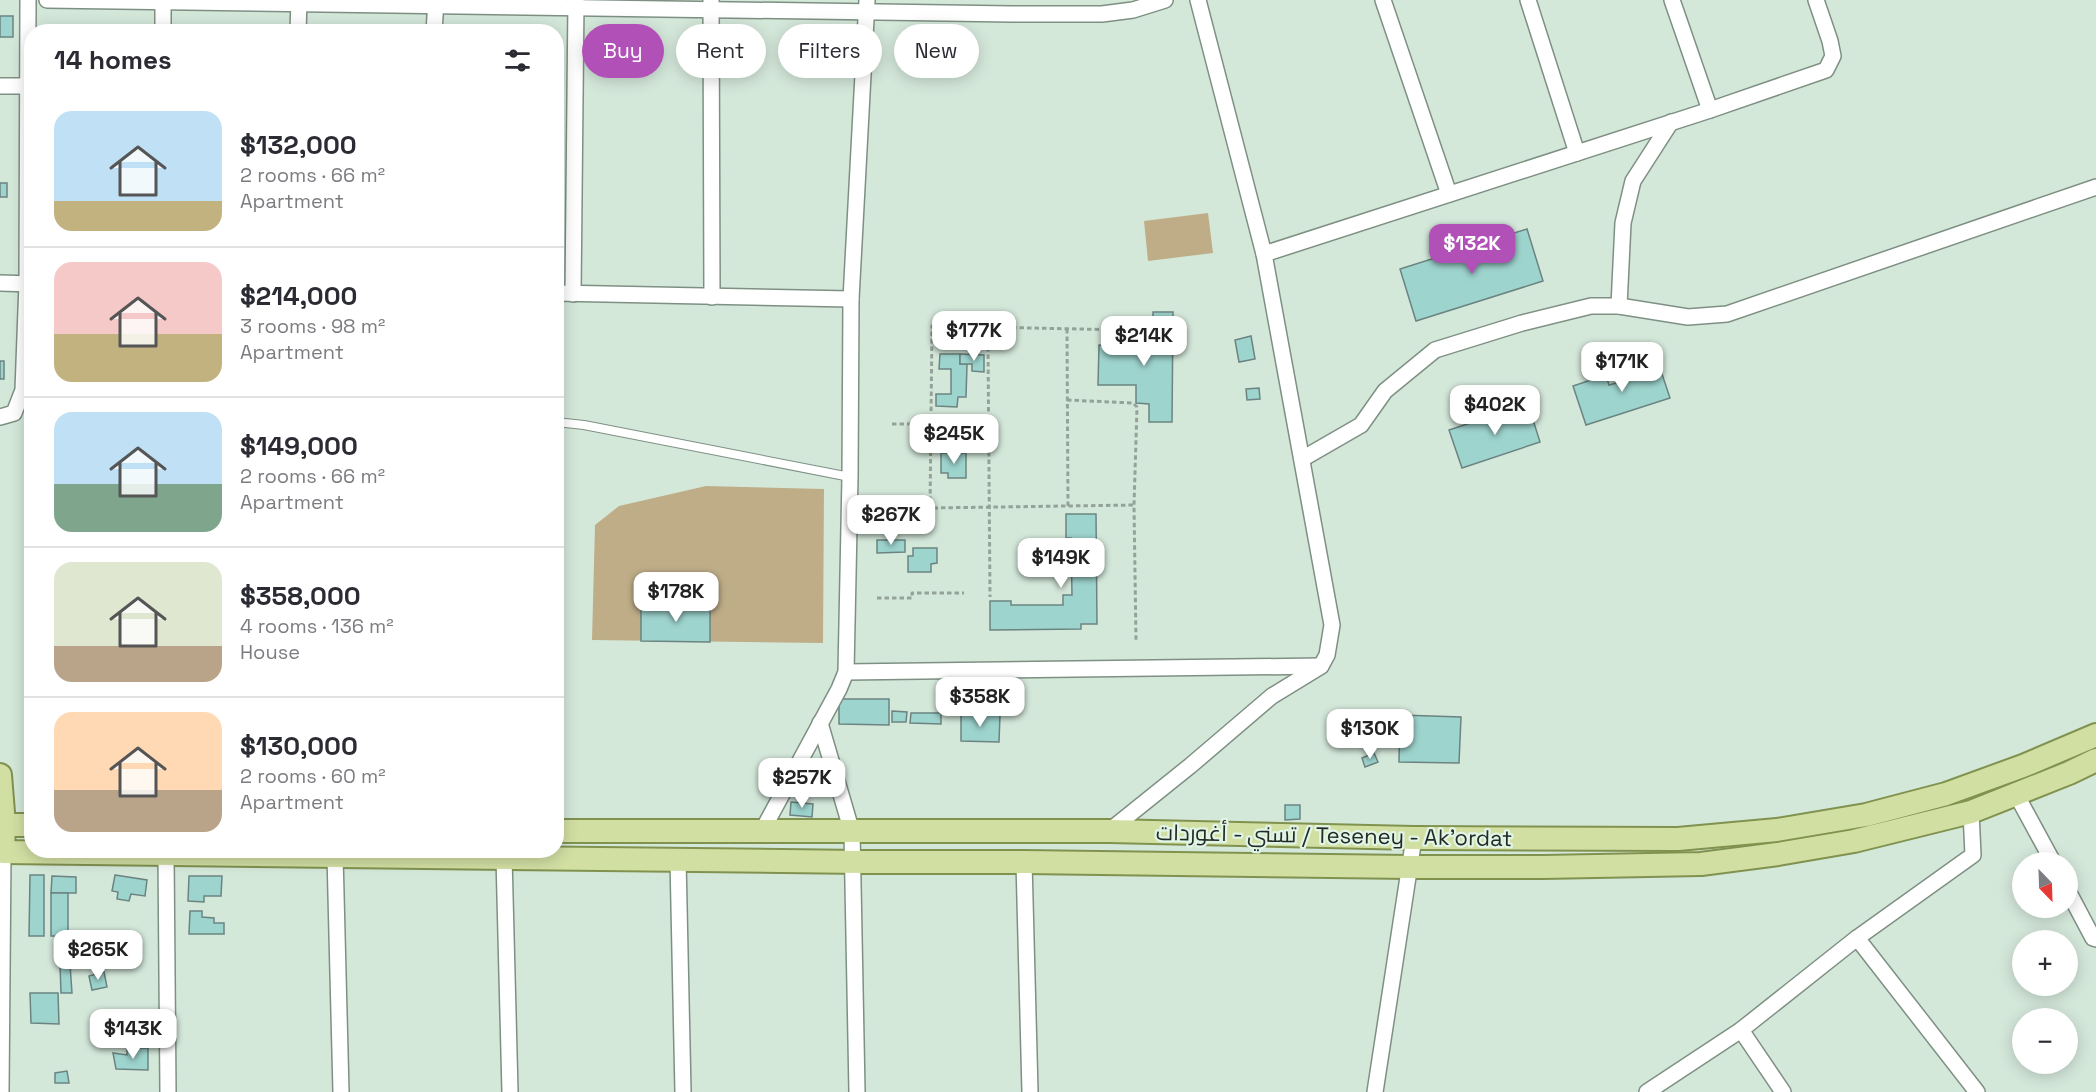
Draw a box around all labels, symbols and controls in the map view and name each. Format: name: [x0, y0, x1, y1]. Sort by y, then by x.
chip: Buy: [582, 24, 664, 78]
chip: Rent: [676, 24, 766, 78]
chip: Filters: [778, 24, 882, 78]
chip: New: [894, 24, 979, 78]
text: 14 homes: [54, 43, 172, 77]
icon: filters: [501, 44, 534, 77]
text: $132,000: [240, 128, 357, 162]
icon: home: [102, 135, 174, 207]
text: 2 rooms · 66 m²: [240, 162, 385, 188]
text: Apartment: [240, 188, 344, 214]
pin: $132K: [1430, 224, 1514, 275]
text: $132K: [1443, 230, 1501, 256]
text: $214,000: [240, 279, 357, 313]
icon: home: [102, 286, 174, 358]
pin: $177K: [932, 311, 1016, 362]
text: 3 rooms · 98 m²: [240, 313, 385, 339]
pin: $214K: [1102, 316, 1186, 367]
text: $177K: [946, 317, 1002, 343]
text: $214K: [1115, 322, 1173, 348]
text: Apartment: [240, 339, 344, 365]
pin: $171K: [1580, 342, 1664, 393]
text: $171K: [1595, 348, 1649, 374]
pin: $402K: [1453, 385, 1537, 436]
text: $402K: [1464, 391, 1526, 417]
pin: $245K: [912, 414, 996, 465]
text: $245K: [924, 420, 984, 446]
text: $149,000: [240, 429, 358, 463]
icon: home: [102, 436, 174, 508]
text: 2 rooms · 66 m²: [240, 463, 385, 489]
text: Apartment: [240, 489, 344, 515]
pin: $267K: [849, 495, 933, 546]
text: $267K: [861, 501, 921, 527]
pin: $149K: [1019, 538, 1103, 589]
text: $149K: [1032, 544, 1090, 570]
pin: $178K: [634, 572, 718, 623]
text: $178K: [648, 578, 704, 604]
text: $358,000: [240, 579, 361, 613]
icon: home: [102, 586, 174, 658]
text: 4 rooms · 136 m²: [240, 613, 394, 639]
text: House: [240, 639, 300, 665]
pin: $358K: [938, 677, 1022, 728]
text: $358K: [950, 683, 1010, 709]
pin: $130K: [1328, 709, 1412, 760]
text: $130K: [1341, 715, 1399, 741]
text: $130,000: [240, 729, 358, 763]
icon: home: [102, 736, 174, 808]
pin: $257K: [760, 758, 844, 809]
text: 2 rooms · 60 m²: [240, 763, 386, 789]
text: $257K: [772, 764, 832, 790]
text: Apartment: [240, 789, 344, 815]
street label: تسني - أغوردات / Teseney - Ak'ordat: [1156, 818, 1512, 855]
north arrow: [2012, 852, 2078, 918]
map controls: [2012, 852, 2078, 1074]
pin: $265K: [56, 930, 140, 981]
button: +: [2012, 930, 2078, 996]
text: $265K: [68, 936, 128, 962]
button: −: [2012, 1008, 2078, 1074]
pin: $143K: [91, 1009, 175, 1060]
text: $143K: [104, 1015, 162, 1041]

